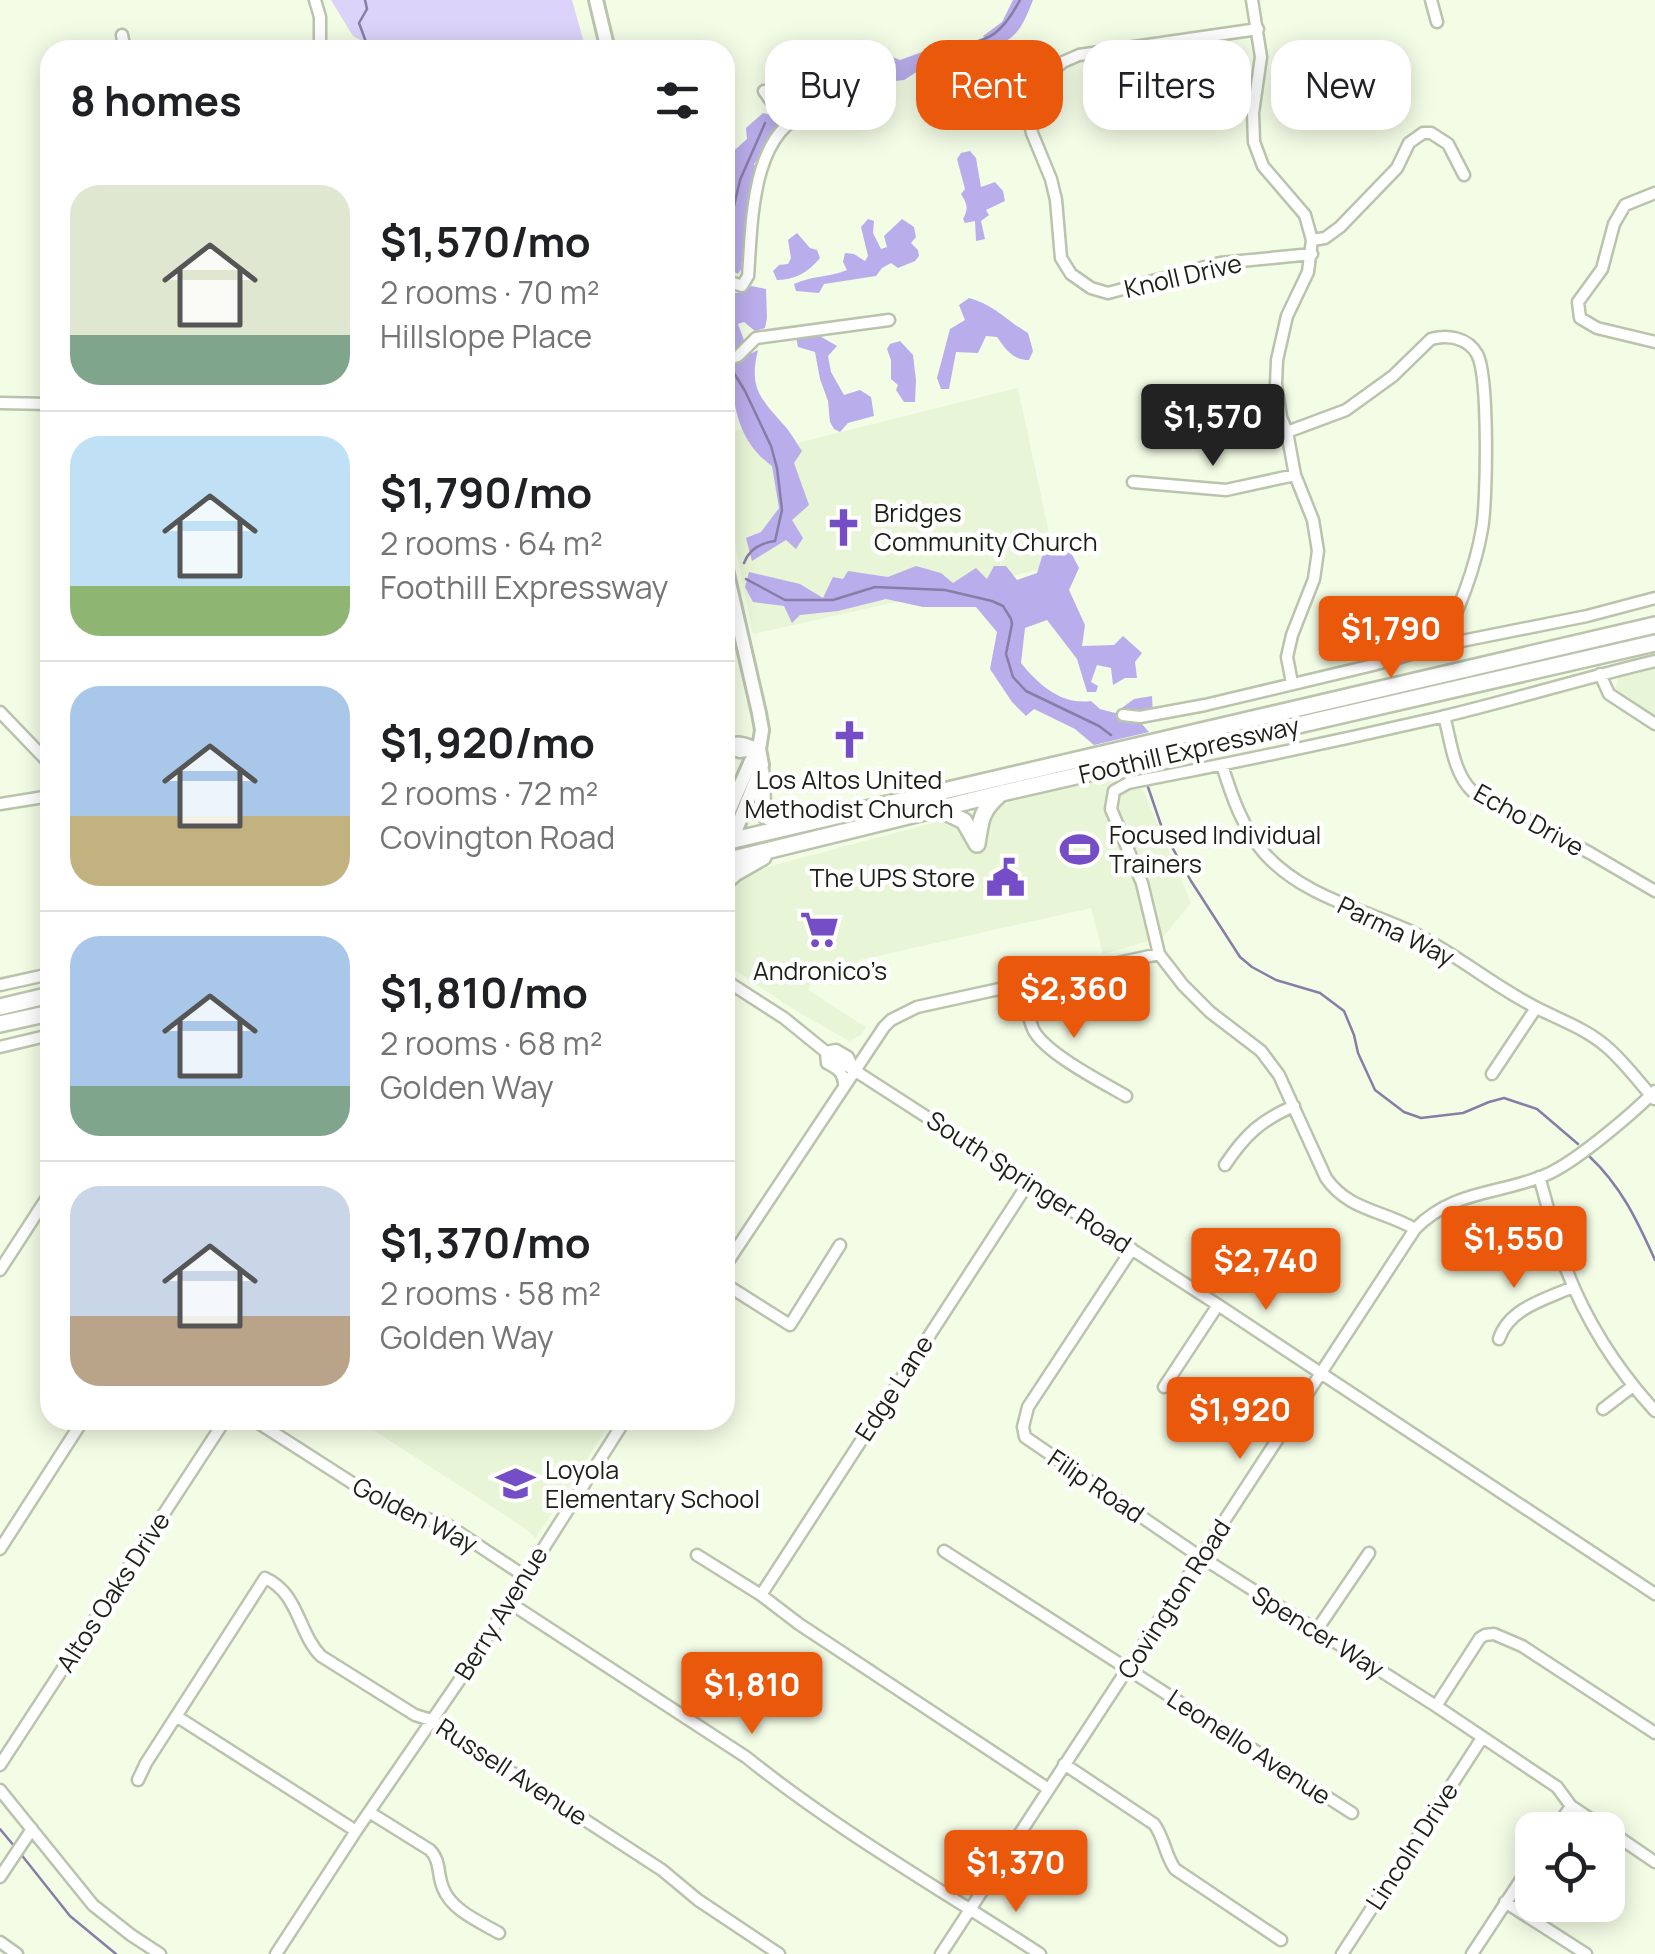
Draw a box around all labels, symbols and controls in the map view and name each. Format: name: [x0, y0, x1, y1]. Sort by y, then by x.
chip: Buy: [765, 40, 896, 130]
chip: Rent: [916, 40, 1063, 130]
chip: Filters: [1083, 40, 1251, 130]
chip: New: [1271, 40, 1411, 130]
text: 8 homes: [70, 71, 242, 129]
icon: filters: [650, 73, 705, 128]
text: $1,570/mo: [380, 212, 591, 270]
icon: home: [150, 225, 270, 345]
street label: Knoll Drive: [1121, 245, 1245, 306]
text: 2 rooms · 70 m²: [380, 270, 600, 314]
text: Hillslope Place: [380, 314, 592, 358]
pin: $1,570: [1132, 384, 1294, 469]
text: $1,570: [1163, 394, 1263, 438]
text: $1,790/mo: [380, 463, 592, 521]
icon: home: [150, 476, 270, 596]
place label: Bridges Community Church: [874, 495, 1097, 559]
church icon: Bridges Community Church: [823, 506, 865, 548]
text: 2 rooms · 64 m²: [380, 521, 603, 565]
text: Foothill Expressway: [380, 565, 668, 609]
pin: $1,790: [1310, 596, 1472, 681]
text: $1,790: [1341, 606, 1441, 650]
street label: Foothill Expressway: [1075, 707, 1303, 792]
text: $1,920/mo: [380, 713, 595, 771]
church icon: Los Altos United Methodist Church: [828, 718, 870, 760]
icon: home: [150, 726, 270, 846]
place label: Los Altos United Methodist Church: [744, 762, 954, 826]
text: 2 rooms · 72 m²: [380, 771, 598, 815]
street label: Echo Drive: [1468, 775, 1591, 864]
text: Covington Road: [380, 815, 615, 859]
place label: Focused Individual Trainers: [1109, 817, 1321, 881]
sports icon: Focused Individual Trainers: [1058, 828, 1100, 870]
public building icon: The UPS Store: [984, 857, 1026, 899]
place label: The UPS Store: [809, 860, 975, 895]
street label: Parma Way: [1332, 887, 1461, 974]
supermarket icon: Andronico’s: [799, 909, 841, 951]
place label: Andronico’s: [753, 953, 887, 988]
pin: $2,360: [993, 956, 1155, 1041]
text: $1,810/mo: [380, 963, 588, 1021]
text: $2,360: [1020, 966, 1128, 1010]
icon: home: [150, 976, 270, 1096]
text: 2 rooms · 68 m²: [380, 1021, 602, 1065]
text: Golden Way: [380, 1065, 554, 1109]
street label: South Springer Road: [920, 1102, 1138, 1261]
pin: $1,550: [1433, 1206, 1595, 1291]
text: $1,370/mo: [380, 1213, 591, 1271]
text: $1,550: [1463, 1216, 1565, 1260]
icon: home: [150, 1226, 270, 1346]
pin: $2,740: [1185, 1228, 1347, 1313]
text: $2,740: [1213, 1238, 1319, 1282]
text: 2 rooms · 58 m²: [380, 1271, 601, 1315]
text: Golden Way: [380, 1315, 554, 1359]
street label: Edge Lane: [846, 1328, 941, 1447]
pin: $1,920: [1159, 1377, 1321, 1462]
text: $1,920: [1189, 1387, 1291, 1431]
street label: Filip Road: [1041, 1441, 1151, 1531]
place label: Loyola Elementary School: [545, 1452, 760, 1516]
school or university icon: Loyola Elementary School: [494, 1463, 536, 1505]
street label: Golden Way: [347, 1468, 484, 1561]
street label: Altos Oaks Drive: [48, 1505, 178, 1679]
street label: Covington Road: [1109, 1512, 1238, 1685]
street label: Berry Avenue: [446, 1539, 556, 1686]
street label: Spencer Way: [1245, 1577, 1391, 1686]
pin: $1,810: [671, 1652, 833, 1737]
text: $1,810: [703, 1662, 801, 1706]
street label: Leonello Avenue: [1161, 1681, 1338, 1813]
street label: Russell Avenue: [430, 1710, 595, 1834]
street label: Lincoln Drive: [1357, 1775, 1466, 1916]
map controls: [1515, 1812, 1625, 1922]
button: locate: [1515, 1812, 1625, 1922]
pin: $1,370: [935, 1830, 1097, 1915]
text: $1,370: [966, 1840, 1066, 1884]

